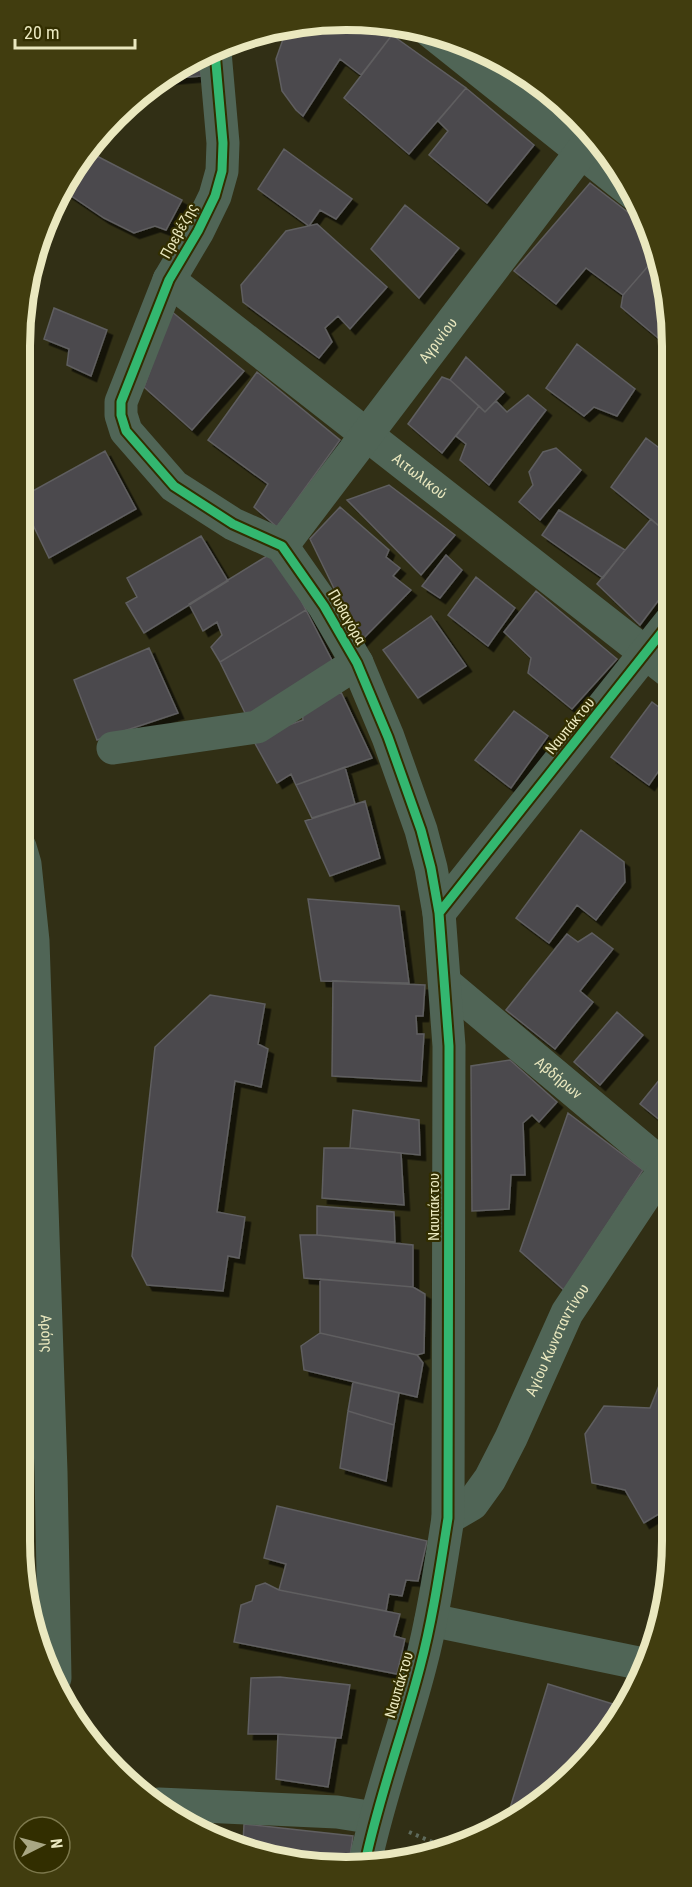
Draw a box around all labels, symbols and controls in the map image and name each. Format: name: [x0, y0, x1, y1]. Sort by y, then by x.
scale bar: [15, 12, 135, 50]
text: 20 m: [24, 22, 59, 43]
street label: Πρεβέζης: [157, 200, 201, 262]
street label: Αγρινίου: [415, 314, 461, 367]
street label: Αιτωλικού: [389, 449, 450, 503]
street label: Πυθαγόρα: [324, 586, 370, 648]
street label: Ναυπάκτου: [542, 694, 598, 758]
street label: Αβδήρων: [531, 1053, 586, 1103]
street label: Ναυπάκτου: [425, 1173, 443, 1241]
street label: Αγίου Κωνσταντίνου: [522, 1280, 593, 1399]
street label: Αρόης: [37, 1314, 56, 1353]
street label: Ναυπάκτου: [381, 1650, 417, 1720]
north arrow: [12, 1815, 72, 1875]
text: N: [46, 1838, 66, 1849]

